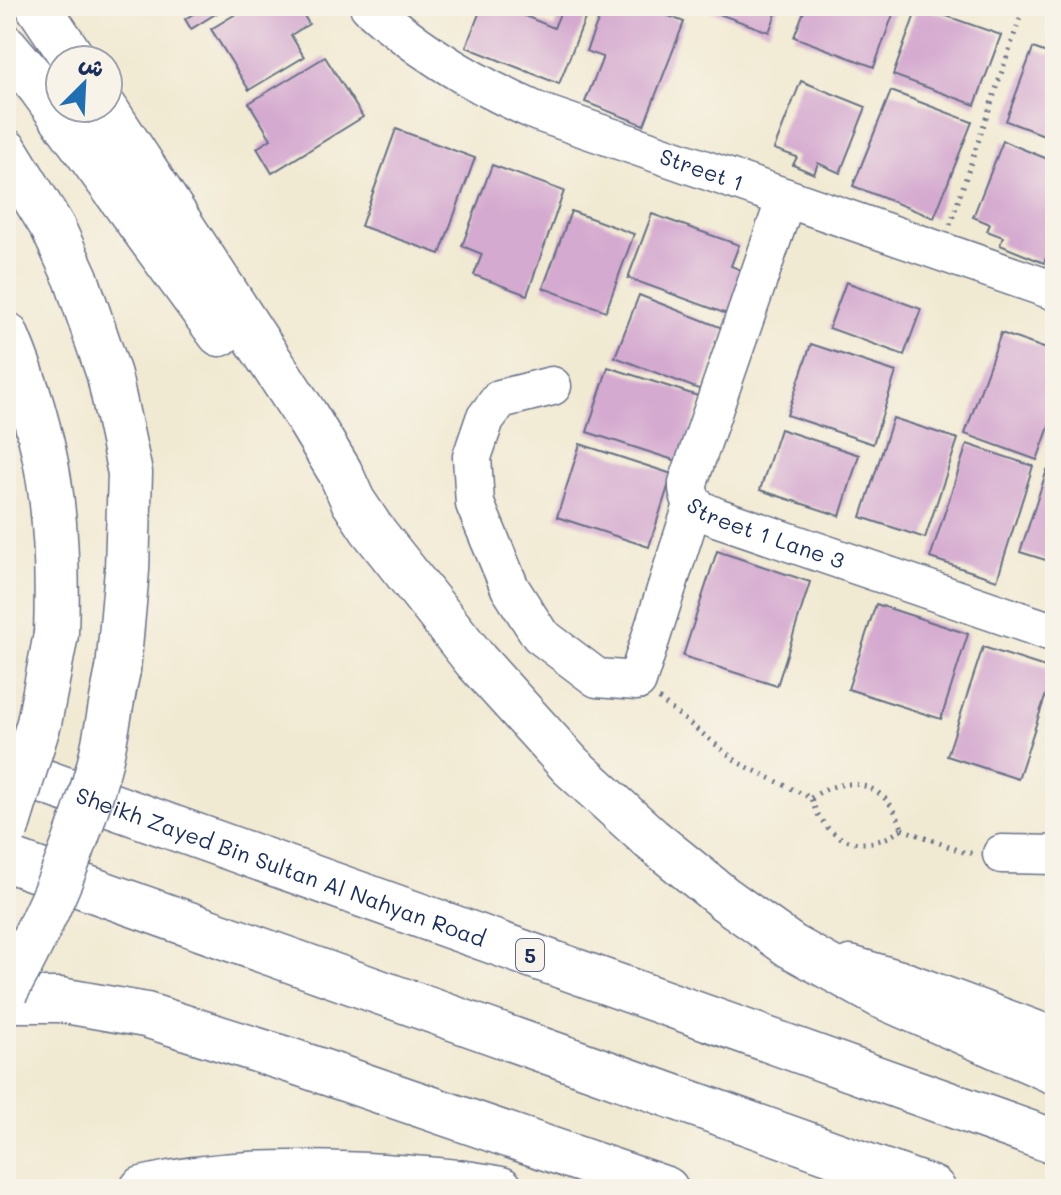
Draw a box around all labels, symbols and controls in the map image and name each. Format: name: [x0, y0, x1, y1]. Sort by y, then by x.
north arrow: [44, 44, 124, 124]
text: ش: [75, 47, 109, 83]
street label: Street 1: [656, 141, 748, 197]
street label: Street 1 Lane 3: [681, 491, 849, 575]
street label: Sheikh Zayed Bin Sultan Al Nahyan Road: [72, 780, 490, 952]
road number: 5: [516, 939, 544, 971]

